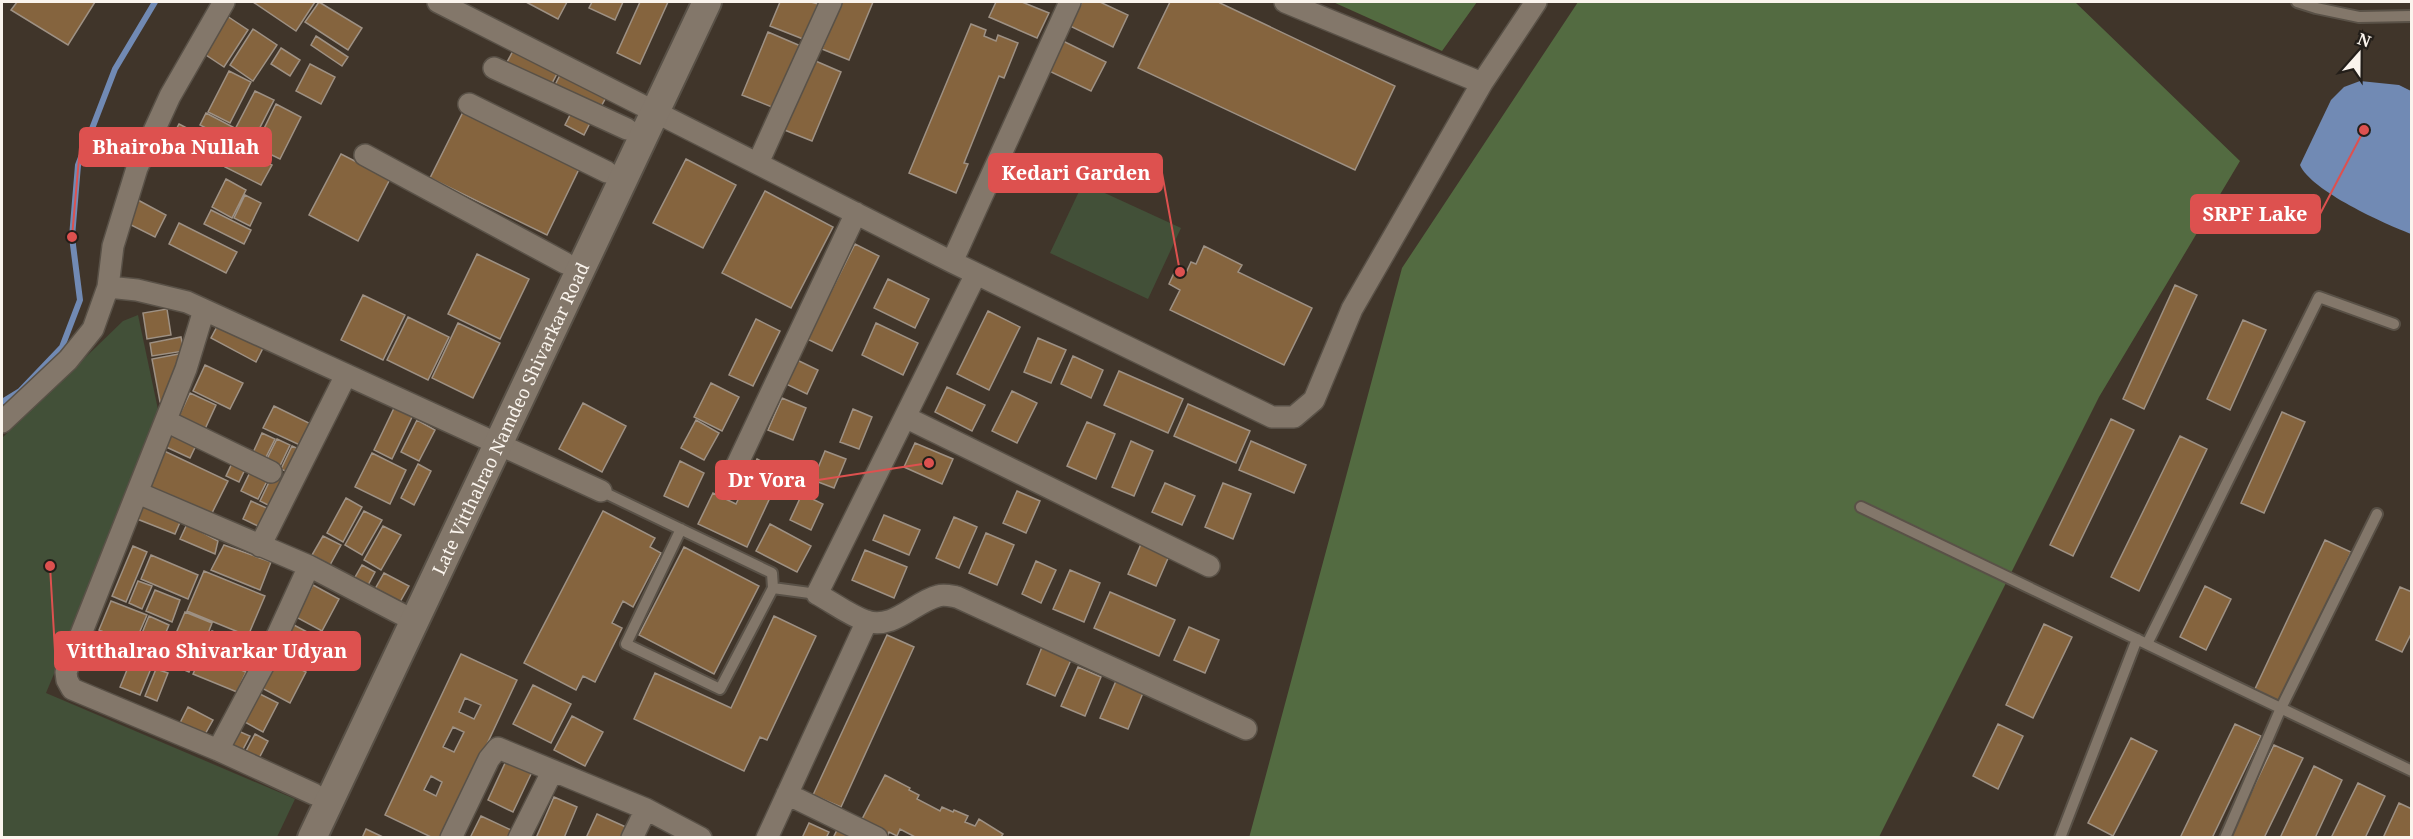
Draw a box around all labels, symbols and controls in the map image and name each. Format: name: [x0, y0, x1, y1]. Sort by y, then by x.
north arrow: [2329, 24, 2389, 84]
text: N: [2355, 27, 2375, 53]
callout: Bhairoba Nullah: [80, 128, 271, 166]
text: Bhairoba Nullah: [92, 133, 260, 160]
callout: Kedari Garden: [989, 154, 1162, 192]
text: Kedari Garden: [1001, 159, 1151, 186]
callout: SRPF Lake: [2191, 195, 2320, 233]
text: SRPF Lake: [2202, 200, 2308, 227]
street label: Late Vitthalrao Namdeo Shivarkar Road: [426, 258, 594, 579]
callout: Dr Vora: [716, 461, 818, 499]
text: Dr Vora: [728, 466, 806, 493]
callout: Vitthalrao Shivarkar Udyan: [55, 632, 360, 670]
text: Vitthalrao Shivarkar Udyan: [67, 637, 347, 664]

